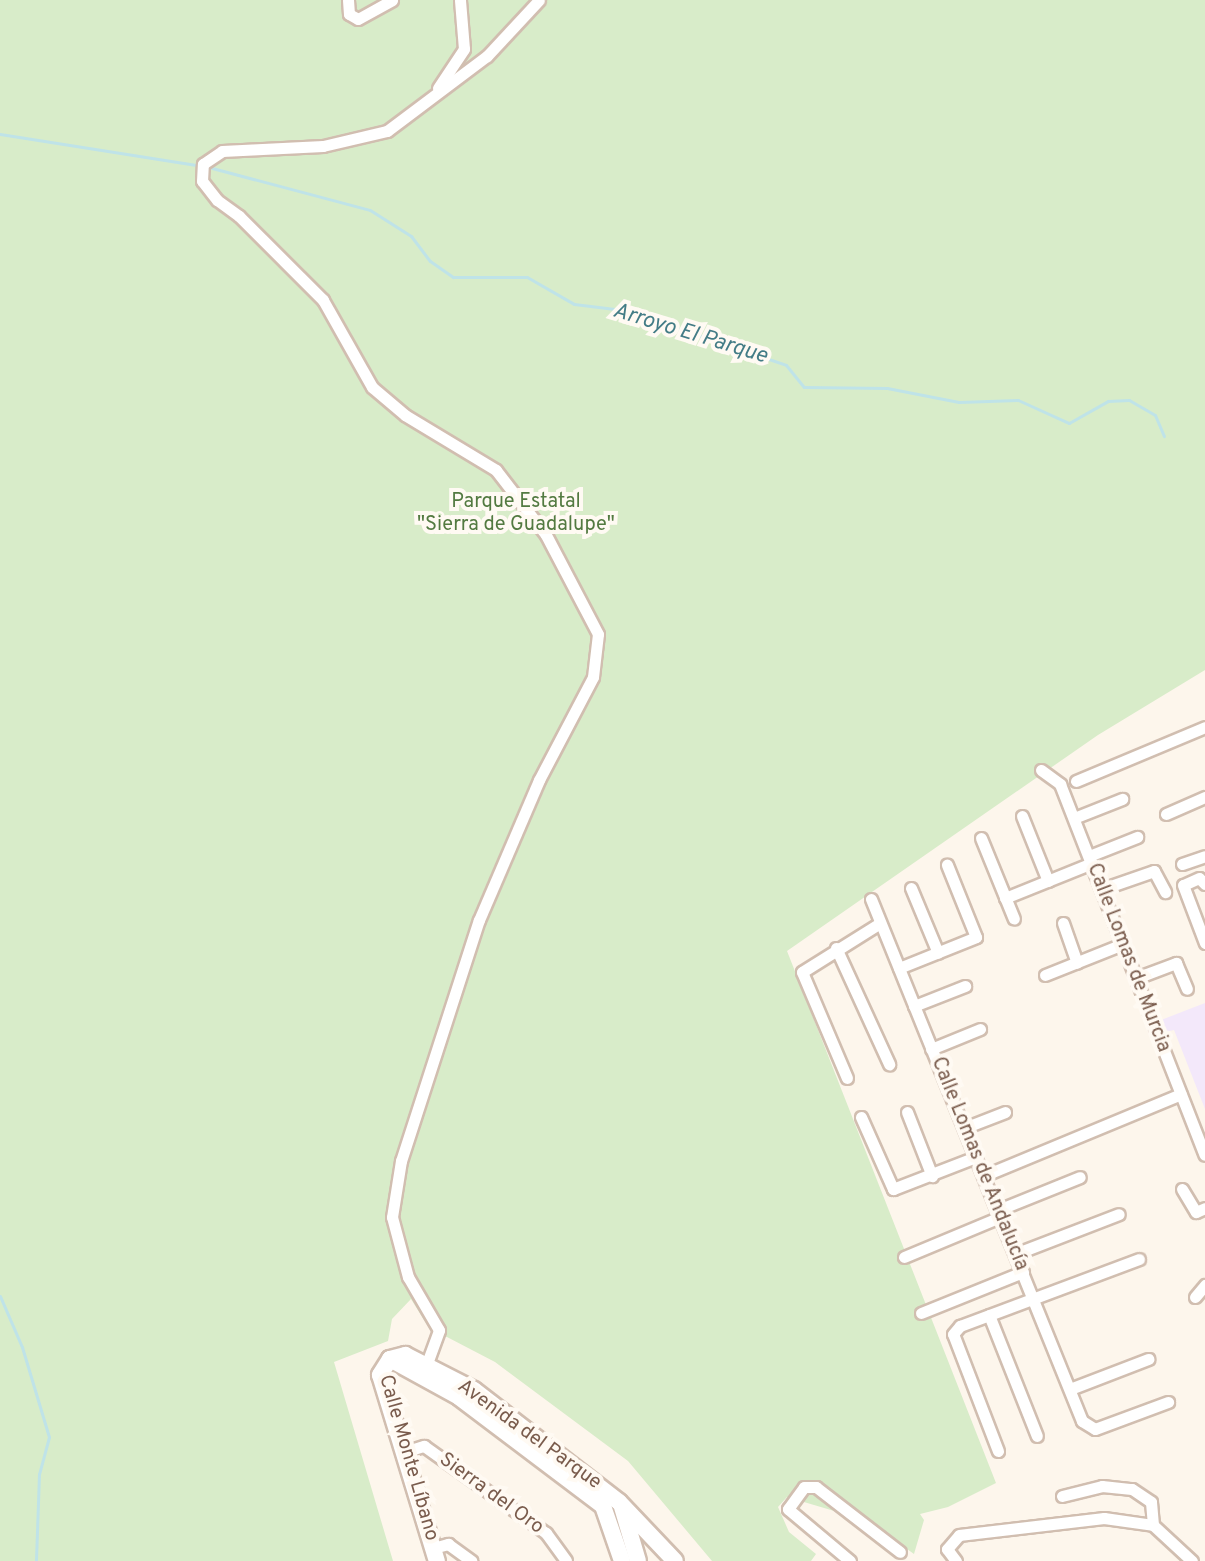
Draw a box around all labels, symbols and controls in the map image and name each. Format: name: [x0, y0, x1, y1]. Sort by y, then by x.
water label: Arroyo El Parque: [610, 298, 770, 370]
park label: Parque Estatal "Sierra de Guadalupe": [417, 490, 615, 537]
street label: Calle Lomas de Murcia: [1081, 860, 1175, 1056]
street label: Calle Lomas de Andalucía: [925, 1053, 1033, 1275]
street label: Calle Monte Líbano: [373, 1372, 443, 1544]
street label: Avenida del Parque: [452, 1375, 606, 1495]
street label: Sierra del Oro: [434, 1448, 548, 1540]

